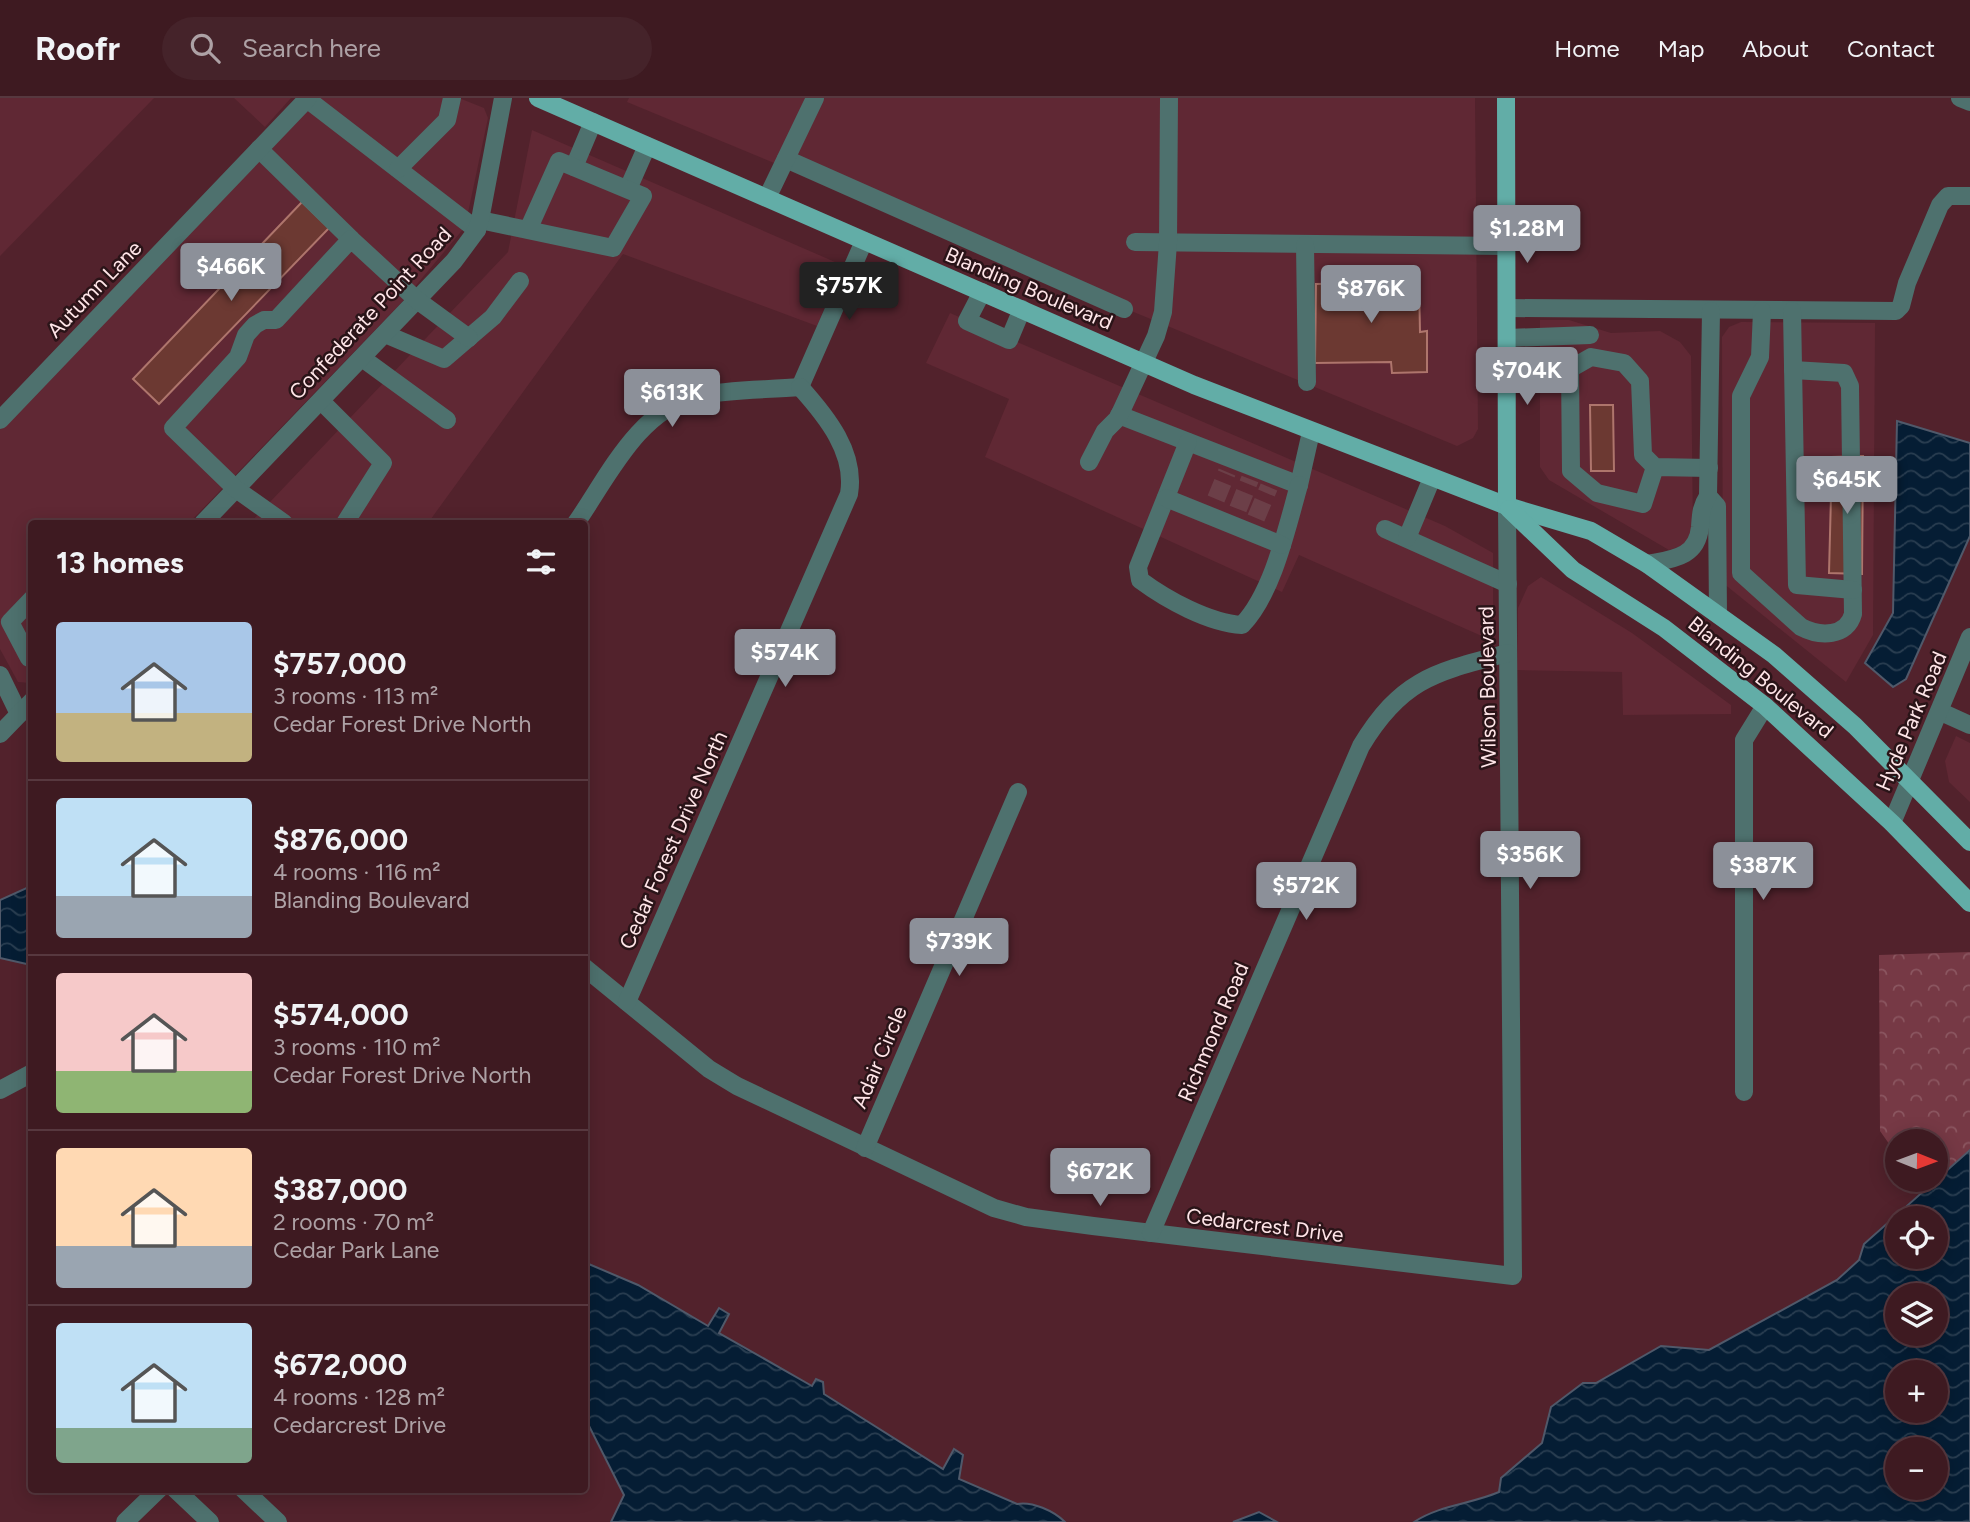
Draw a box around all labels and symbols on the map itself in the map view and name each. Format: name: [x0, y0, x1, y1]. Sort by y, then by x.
pin: $1.28M: [1470, 206, 1584, 265]
street label: Confederate Point Road: [284, 222, 456, 404]
street label: Autumn Lane: [42, 235, 146, 343]
street label: Blanding Boulevard: [941, 241, 1117, 335]
pin: $466K: [182, 244, 280, 303]
pin: $757K: [800, 262, 898, 322]
pin: $876K: [1322, 266, 1420, 325]
pin: $704K: [1478, 348, 1576, 407]
pin: $613K: [623, 370, 721, 429]
pin: $645K: [1798, 456, 1896, 516]
street label: Wilson Boulevard: [1473, 606, 1501, 768]
street label: Blanding Boulevard: [1683, 611, 1839, 743]
pin: $574K: [736, 630, 834, 689]
street label: Hyde Park Road: [1870, 648, 1952, 794]
street label: Cedar Forest Drive North: [614, 727, 732, 953]
pin: $356K: [1481, 832, 1579, 891]
pin: $387K: [1714, 842, 1812, 902]
pin: $572K: [1257, 862, 1355, 922]
pin: $739K: [910, 918, 1008, 978]
street label: Richmond Road: [1172, 959, 1254, 1105]
street label: Adair Circle: [846, 1002, 912, 1112]
north arrow: [1885, 1129, 1948, 1192]
pin: $672K: [1051, 1148, 1149, 1208]
street label: Cedarcrest Drive: [1185, 1203, 1345, 1247]

